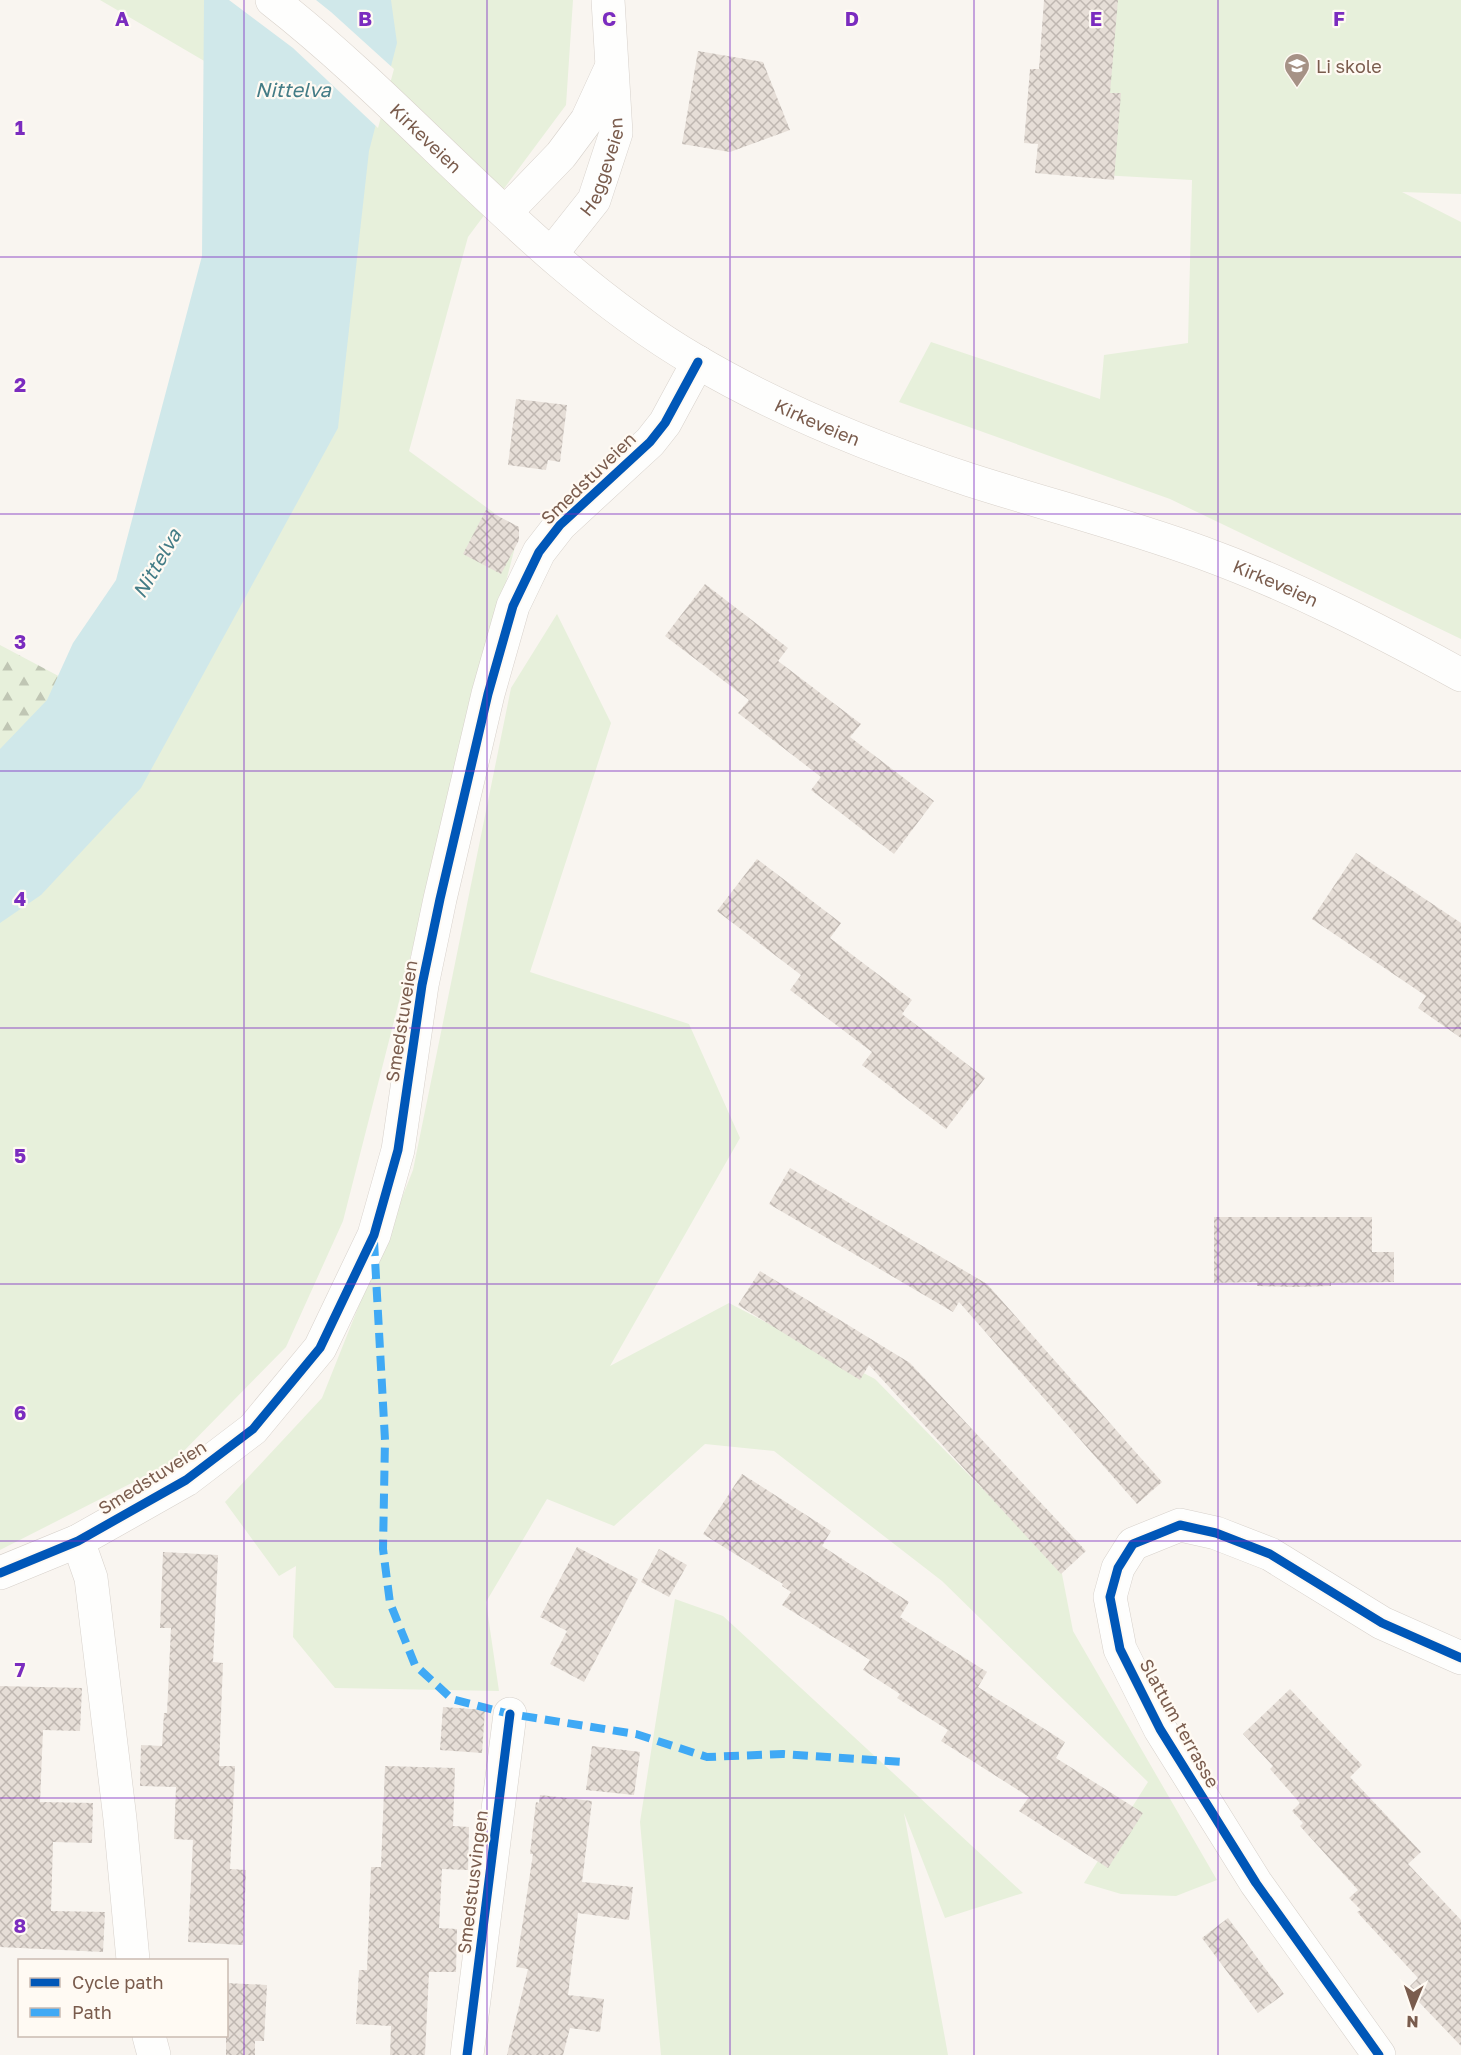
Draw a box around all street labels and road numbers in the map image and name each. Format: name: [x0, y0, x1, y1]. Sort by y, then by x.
street label: Kirkeveien: [386, 99, 467, 177]
street label: Heggeveien: [575, 117, 628, 220]
street label: Kirkeveien: [771, 394, 863, 450]
street label: Smedstuveien: [536, 427, 640, 529]
street label: Kirkeveien: [1230, 555, 1322, 611]
street label: Smedstuveien: [381, 958, 421, 1084]
street label: Smedstuveien: [94, 1435, 210, 1519]
street label: Slattum terrasse: [1135, 1655, 1225, 1791]
street label: Smedstusvingen: [452, 1809, 492, 1955]

